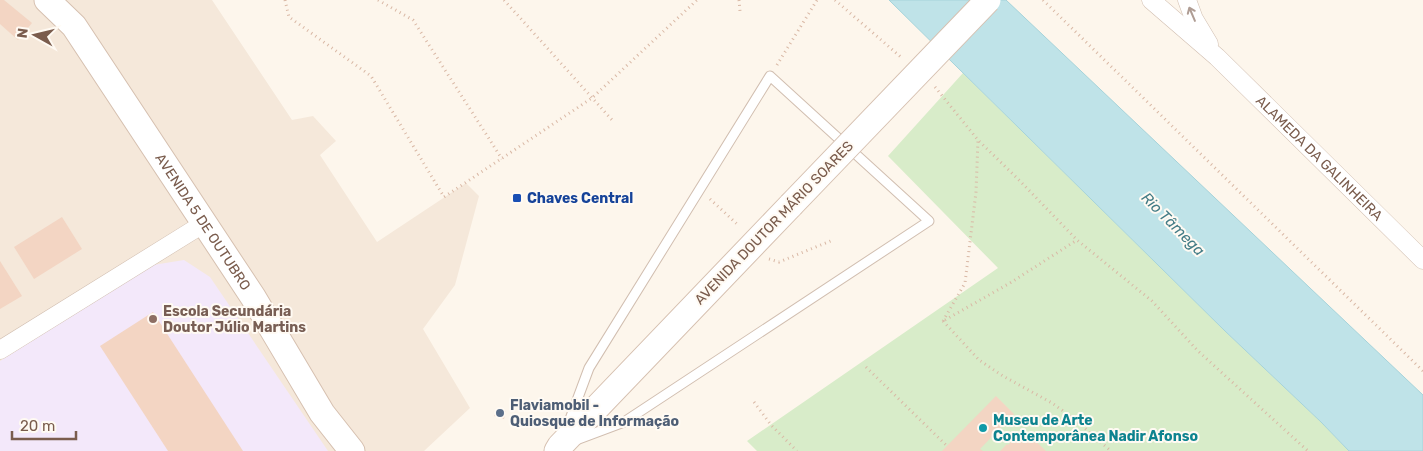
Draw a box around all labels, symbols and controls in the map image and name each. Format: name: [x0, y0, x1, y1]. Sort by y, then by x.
one-way arrow: [1187, 7, 1197, 22]
north arrow: [10, 10, 60, 60]
text: N: [14, 27, 32, 39]
street label: ALAMEDA DA GALINHEIRA: [1252, 92, 1387, 225]
street label: AVENIDA DOUTOR MÁRIO SOARES: [690, 137, 857, 308]
street label: AVENIDA 5 DE OUTUBRO: [152, 150, 255, 293]
water label: Rio Tâmega: [1138, 189, 1209, 260]
place label: Chaves Central: [527, 190, 633, 207]
marker: Chaves Central: [511, 192, 523, 204]
place label: Escola Secundária Doutor Júlio Martins: [163, 303, 306, 336]
marker: Escola Secundária Doutor Júlio Martins: [147, 313, 159, 325]
place label: Flaviamobil - Quiosque de Informação: [510, 397, 679, 430]
marker: Flaviamobil - Quiosque de Informação: [494, 407, 506, 419]
scale bar: [12, 408, 76, 440]
place label: Museu de Arte Contemporânea Nadir Afonso: [993, 412, 1198, 445]
text: 20 m: [20, 417, 55, 435]
marker: Museu de Arte Contemporânea Nadir Afonso: [977, 422, 989, 434]

